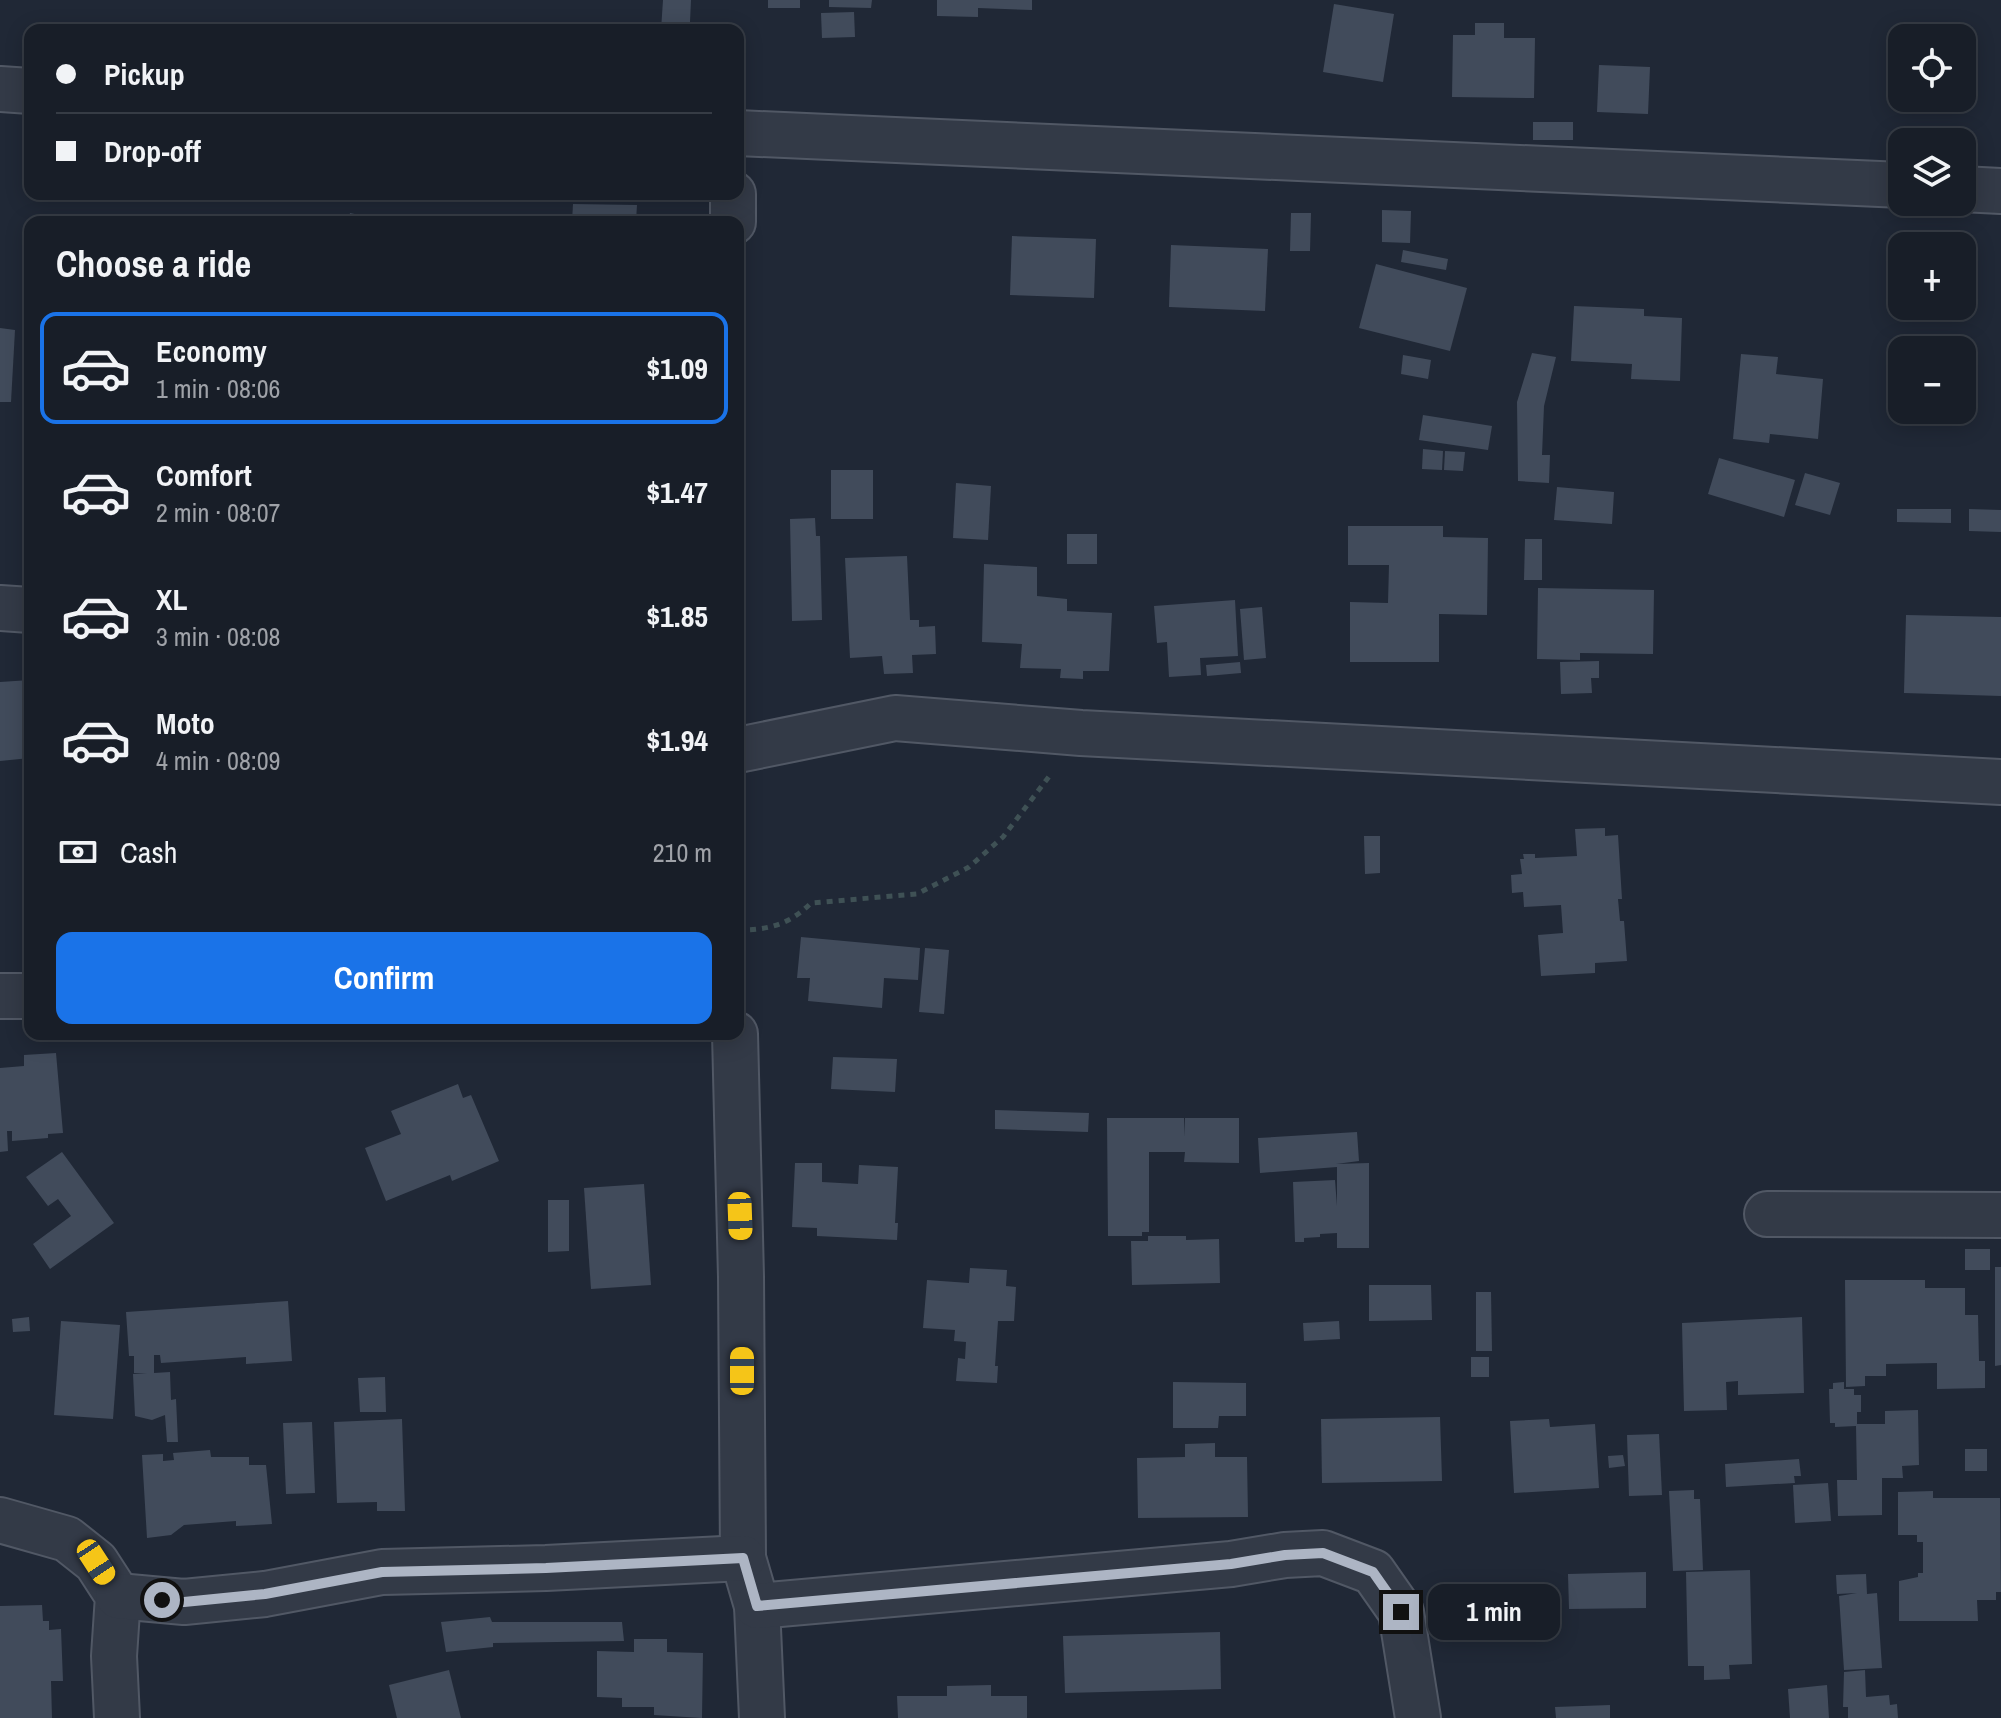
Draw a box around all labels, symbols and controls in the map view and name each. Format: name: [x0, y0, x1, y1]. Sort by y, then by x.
map controls: [1888, 24, 1976, 424]
button: locate: [1888, 24, 1976, 112]
text: Pickup: [104, 54, 185, 94]
button: layers: [1888, 128, 1976, 216]
text: Drop-off: [104, 131, 201, 171]
button: +: [1888, 232, 1976, 320]
text: Choose a ride: [56, 240, 251, 288]
text: Economy: [156, 331, 267, 371]
icon: car: [60, 332, 132, 404]
button: −: [1888, 336, 1976, 424]
text: $1.09: [646, 348, 708, 388]
text: 1 min · 08:06: [156, 371, 280, 406]
text: Comfort: [156, 455, 252, 495]
icon: car: [60, 456, 132, 528]
text: $1.47: [646, 472, 708, 512]
text: 2 min · 08:07: [156, 495, 280, 530]
text: XL: [156, 579, 187, 619]
icon: car: [60, 580, 132, 652]
text: $1.85: [646, 596, 708, 636]
text: 3 min · 08:08: [156, 619, 280, 654]
text: Moto: [156, 703, 215, 743]
icon: car: [60, 704, 132, 776]
text: $1.94: [646, 720, 708, 760]
text: 4 min · 08:09: [156, 743, 280, 778]
icon: cash: [56, 830, 100, 874]
text: Cash: [120, 832, 177, 872]
text: 210 m: [653, 835, 712, 870]
button: Confirm: [56, 932, 712, 1024]
car: [727, 1192, 753, 1240]
car: [730, 1347, 754, 1395]
car: [73, 1535, 119, 1589]
route start: [144, 1582, 180, 1618]
callout: 1 min: [1429, 1584, 1561, 1640]
route end: [1383, 1594, 1419, 1630]
text: 1 min: [1466, 1594, 1522, 1629]

